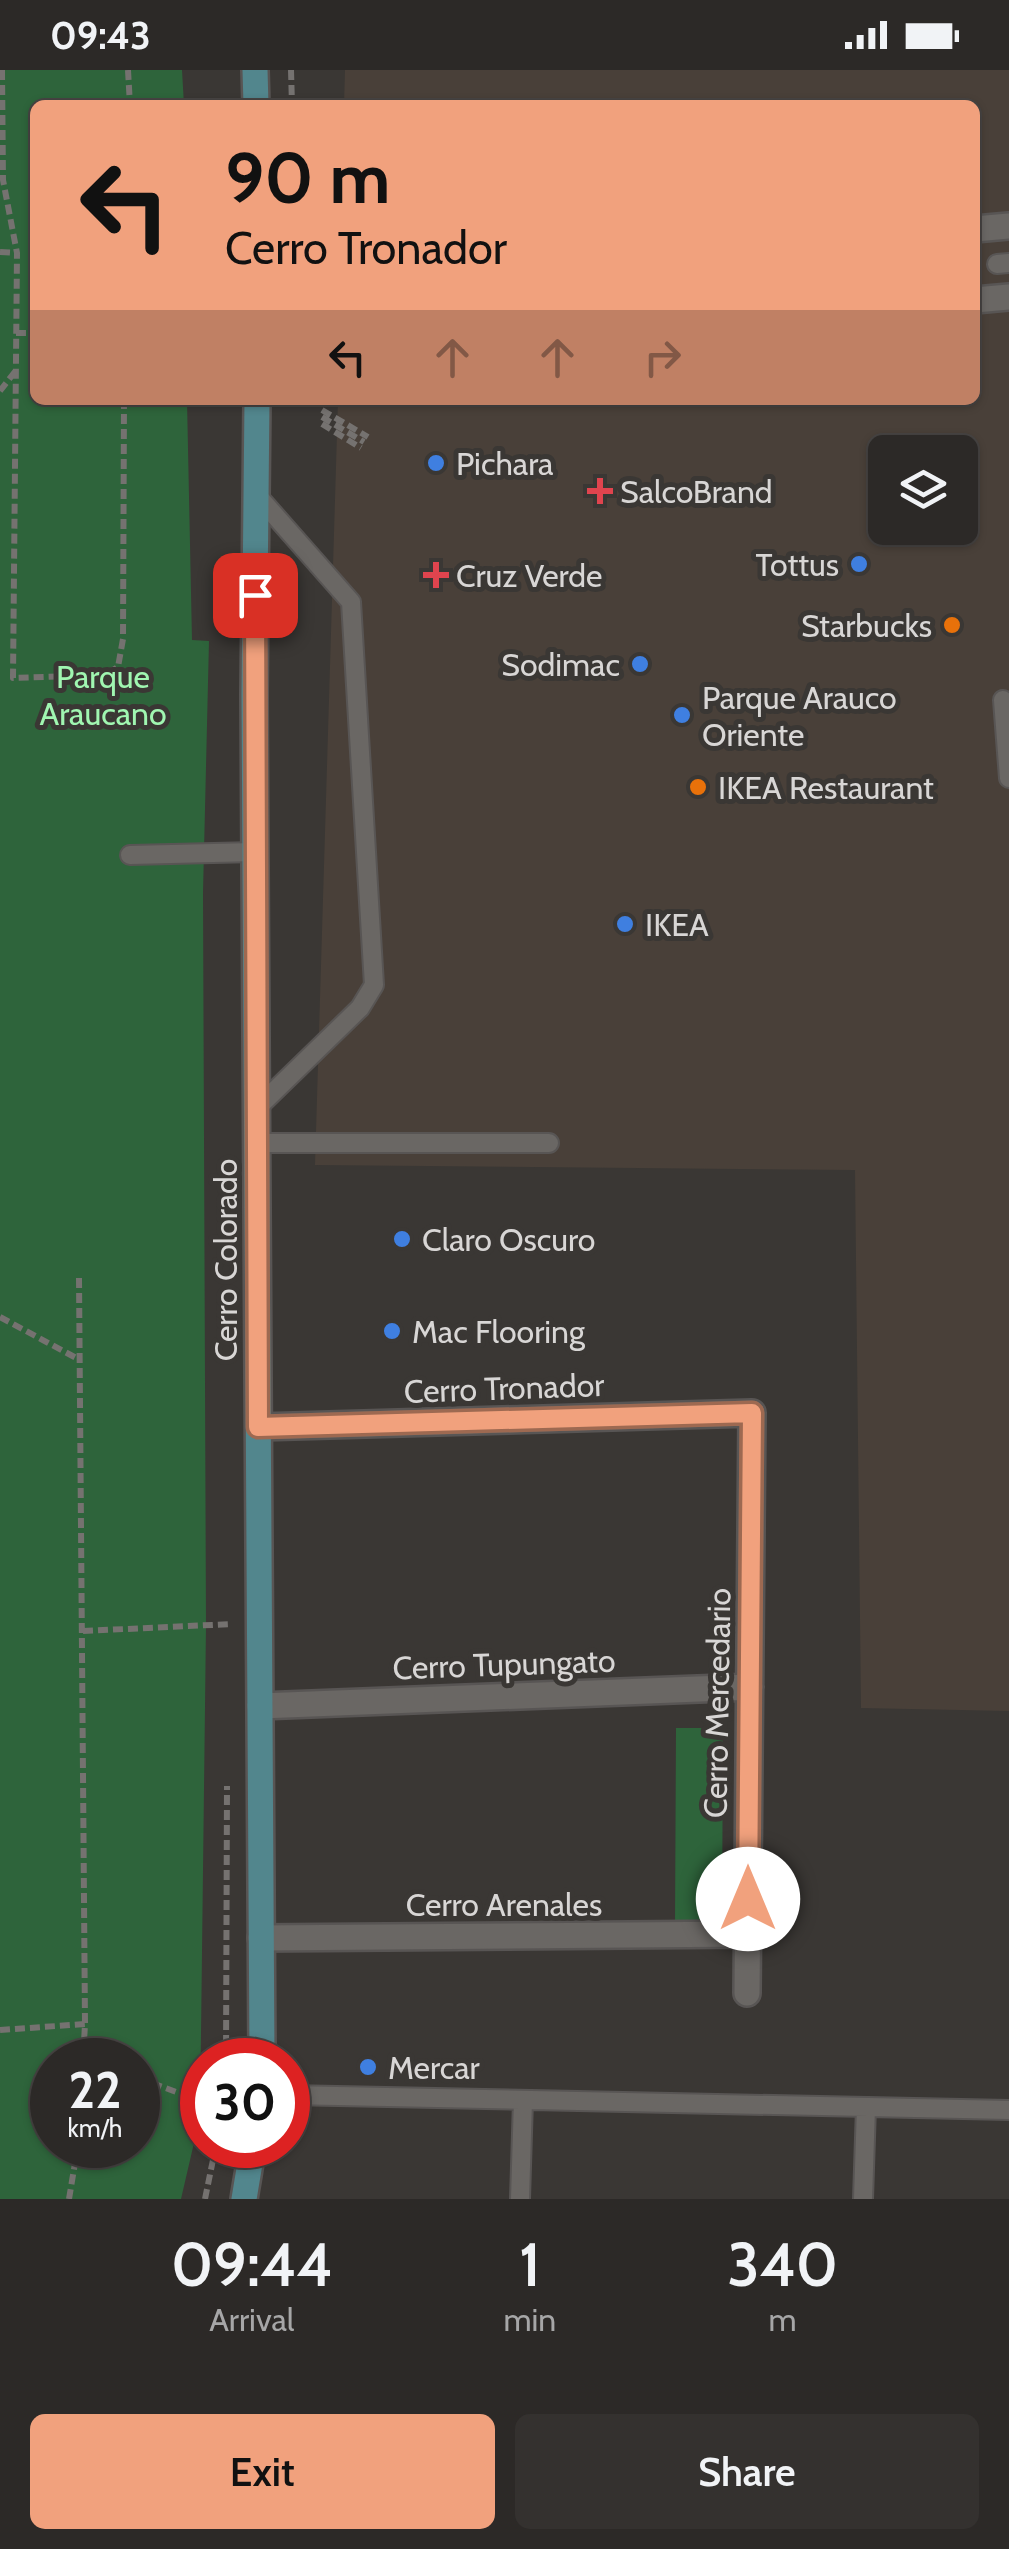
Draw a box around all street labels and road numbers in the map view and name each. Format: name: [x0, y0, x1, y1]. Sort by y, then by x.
street label: Cerro Colorado: [206, 1159, 245, 1361]
street label: Cerro Tronador: [403, 1365, 606, 1411]
street label: Cerro Mercedario: [695, 1588, 739, 1818]
street label: Cerro Tupungato: [392, 1641, 616, 1687]
street label: Cerro Arenales: [406, 1885, 602, 1924]

